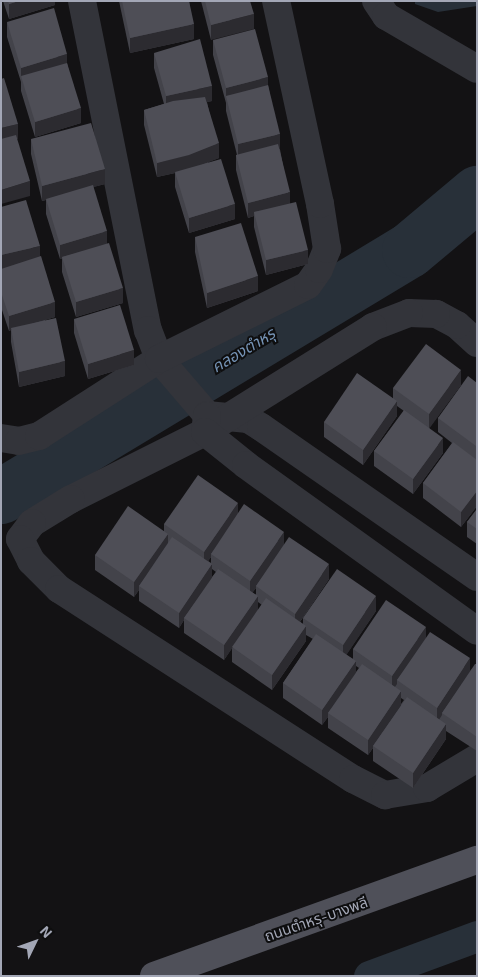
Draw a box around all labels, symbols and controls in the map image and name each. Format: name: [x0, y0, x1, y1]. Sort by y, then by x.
water label: คลองตำหรุ: [208, 324, 278, 376]
street label: ถนนตำหรุ-บางพลี: [262, 893, 370, 945]
north arrow: [10, 917, 60, 967]
text: N: [37, 922, 56, 941]

